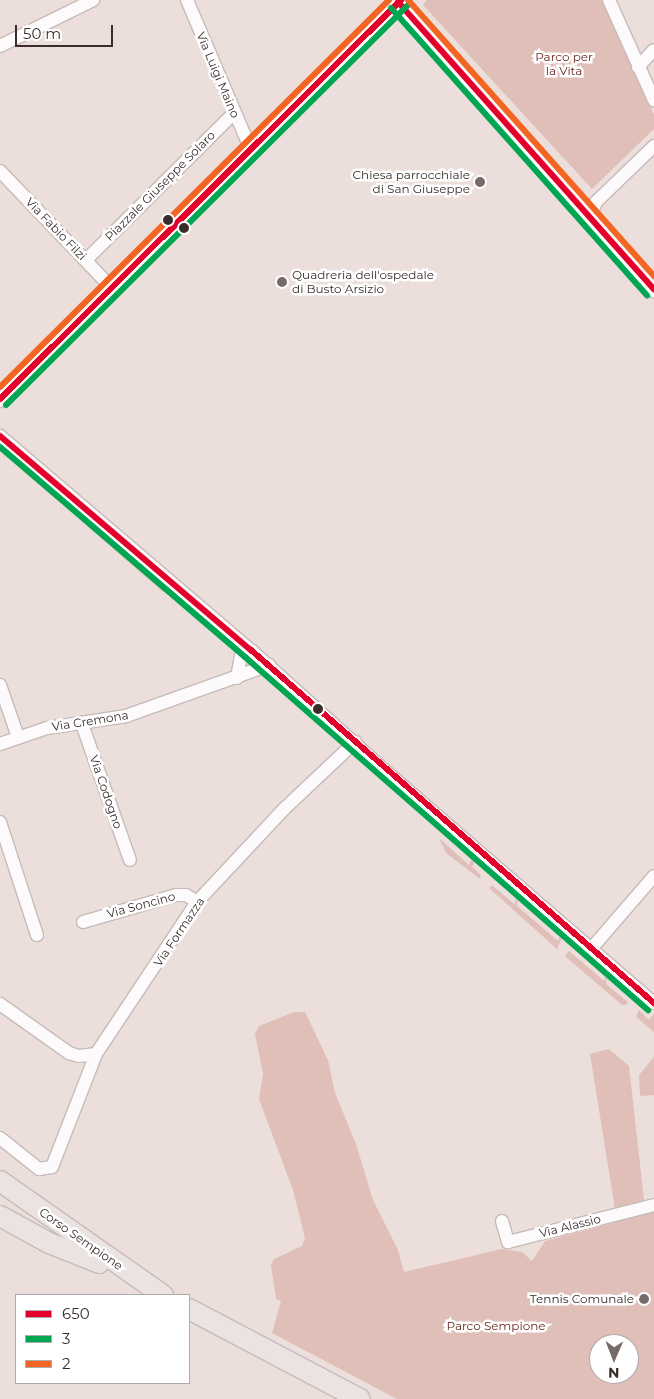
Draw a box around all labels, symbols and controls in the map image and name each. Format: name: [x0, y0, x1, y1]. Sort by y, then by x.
scale bar: [18, 15, 115, 47]
text: 50 m: [23, 24, 61, 43]
street label: Via Luigi Maino: [193, 30, 243, 120]
park label: Parco per la Vita: [535, 50, 593, 78]
street label: Piazzale Giuseppe Solaro: [102, 128, 218, 244]
place label: Chiesa parrocchiale di San Giuseppe: [353, 168, 470, 196]
marker: Chiesa parrocchiale di San Giuseppe: [474, 176, 486, 188]
street label: Via Fabio Filzi: [23, 195, 89, 263]
unlabelled marker: [163, 215, 173, 225]
unlabelled marker: [179, 223, 189, 233]
place label: Quadreria dell'ospedale di Busto Arsizio: [292, 268, 434, 296]
marker: Quadreria dell'ospedale di Busto Arsizio: [276, 276, 288, 288]
unlabelled marker: [313, 704, 323, 714]
street label: Via Cremona: [51, 708, 129, 734]
street label: Via Codogno: [87, 753, 125, 831]
street label: Via Soncino: [105, 889, 177, 921]
street label: Via Formazza: [151, 895, 207, 969]
street label: Corso Sempione: [36, 1205, 126, 1273]
street label: Via Alassio: [538, 1211, 602, 1241]
place label: Tennis Comunale: [530, 1292, 634, 1306]
marker: Tennis Comunale: [638, 1293, 650, 1305]
legend: [15, 1294, 190, 1384]
text: 650: [62, 1304, 90, 1323]
park label: Parco Sempione: [446, 1319, 546, 1333]
text: 3: [62, 1329, 70, 1348]
north arrow: [589, 1334, 639, 1384]
text: 2: [62, 1354, 71, 1373]
text: N: [608, 1364, 620, 1382]

